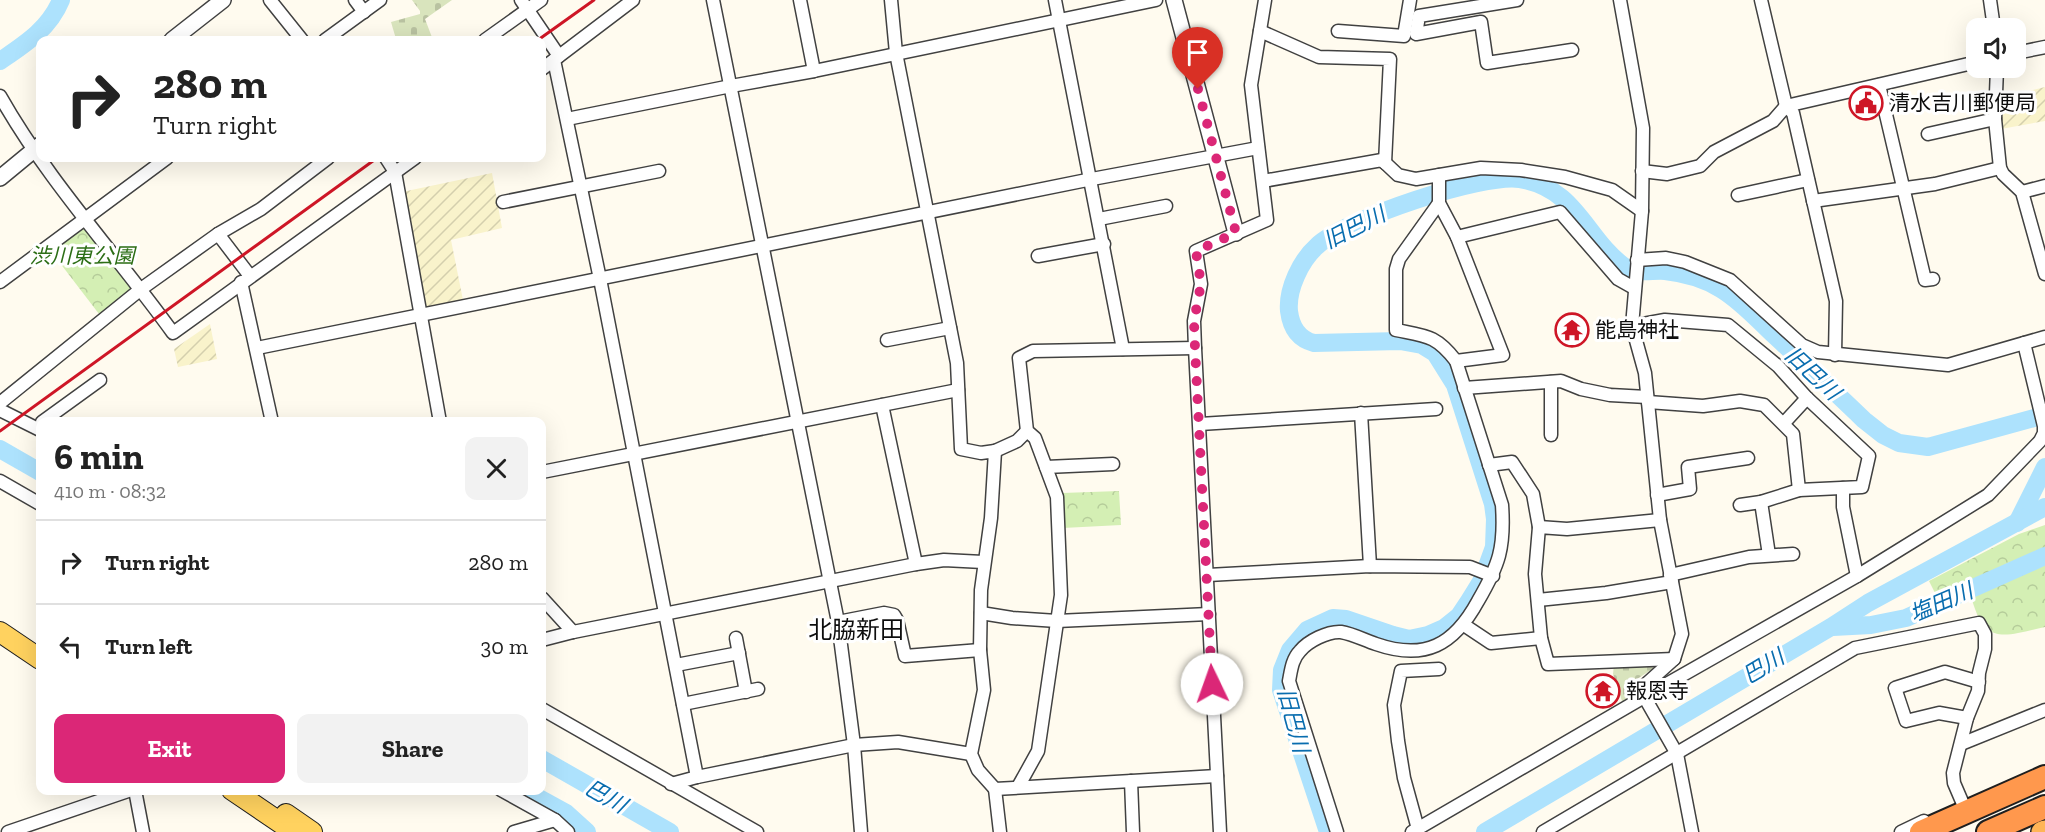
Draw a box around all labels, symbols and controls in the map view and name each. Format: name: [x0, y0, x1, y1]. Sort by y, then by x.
map controls: [1966, 18, 2026, 78]
button: sound: [1966, 18, 2026, 78]
pin: [1172, 27, 1223, 89]
icon: arrive: [1181, 36, 1214, 69]
text: 280 m: [153, 58, 267, 109]
icon: right: [54, 60, 132, 138]
public building icon: 清水吉川郵便局: [1848, 85, 1884, 121]
place label: 清水吉川郵便局: [1889, 90, 2036, 115]
text: Turn right: [153, 109, 277, 141]
water label: 旧巴川: [1319, 200, 1392, 254]
park label: 渋川東公園: [30, 243, 137, 268]
temple icon: 能島神社: [1554, 312, 1590, 348]
place label: 能島神社: [1595, 317, 1679, 342]
water label: 旧巴川: [1779, 341, 1847, 407]
text: 6 min: [54, 435, 144, 478]
button: close: [465, 437, 528, 500]
text: 410 m · 08:32: [54, 479, 166, 503]
icon: right: [54, 546, 87, 579]
text: Turn right: [105, 549, 209, 576]
text: 280 m: [468, 549, 528, 576]
water label: 塩田川: [1906, 576, 1979, 628]
district label: 北脇新田: [808, 615, 904, 644]
icon: left: [54, 630, 87, 663]
text: Turn left: [105, 633, 192, 660]
text: 30 m: [481, 633, 528, 660]
water label: 巴川: [1737, 642, 1791, 689]
position arrow: [1180, 652, 1244, 716]
temple icon: 報恩寺: [1585, 673, 1621, 709]
place label: 報恩寺: [1626, 678, 1689, 703]
water label: 旧巴川: [1272, 685, 1316, 757]
button: Exit: [54, 714, 285, 783]
button: Share: [297, 714, 528, 783]
water label: 巴川: [580, 774, 633, 820]

